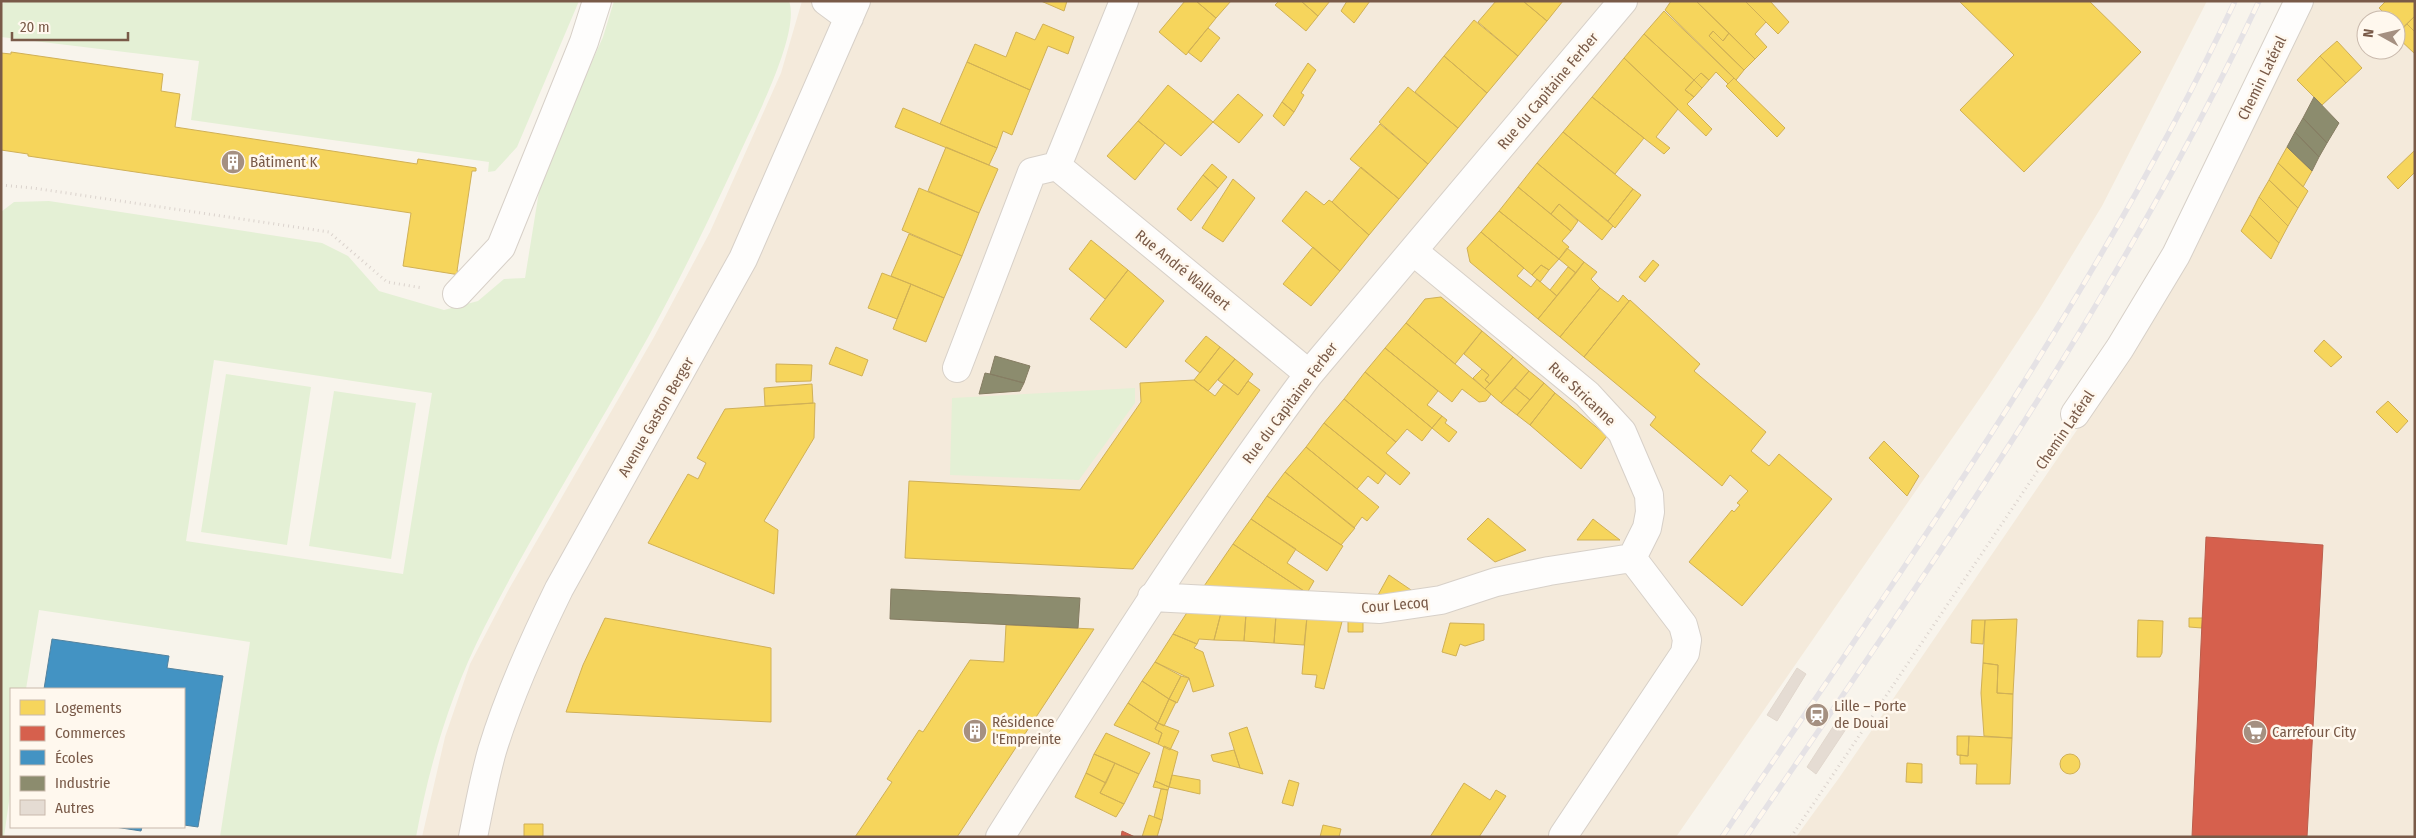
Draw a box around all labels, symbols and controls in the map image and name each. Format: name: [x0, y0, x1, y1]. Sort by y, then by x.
scale bar: [12, 10, 129, 42]
north arrow: [2356, 10, 2406, 60]
text: 20 m: [20, 18, 50, 36]
street label: Rue du Capitaine Ferber: [1494, 28, 1603, 153]
text: N: [2360, 28, 2378, 39]
street label: Chemin Latéral: [2234, 33, 2290, 123]
building icon: Bâtiment K: [220, 149, 246, 175]
place label: Bâtiment K: [250, 153, 318, 171]
street label: Rue André Wallaert: [1132, 226, 1234, 314]
street label: Rue du Capitaine Ferber: [1239, 338, 1342, 467]
street label: Avenue Gaston Berger: [614, 353, 698, 480]
street label: Rue Stricanne: [1545, 358, 1619, 430]
street label: Chemin Latéral: [2032, 387, 2098, 473]
street label: Cour Lecoq: [1361, 593, 1429, 617]
legend: [10, 688, 185, 828]
place label: Lille – Porte de Douai: [1834, 697, 1906, 732]
text: Logements: [55, 699, 122, 717]
station icon: Lille – Porte de Douai: [1804, 702, 1830, 728]
place label: Résidence l'Empreinte: [992, 713, 1061, 748]
building icon: Résidence l'Empreinte: [962, 718, 988, 744]
supermarket icon: Carrefour City: [2242, 719, 2268, 745]
place label: Carrefour City: [2272, 723, 2356, 741]
text: Commerces: [55, 724, 125, 742]
text: Écoles: [55, 749, 93, 767]
text: Industrie: [55, 774, 110, 792]
text: Autres: [55, 799, 94, 817]

